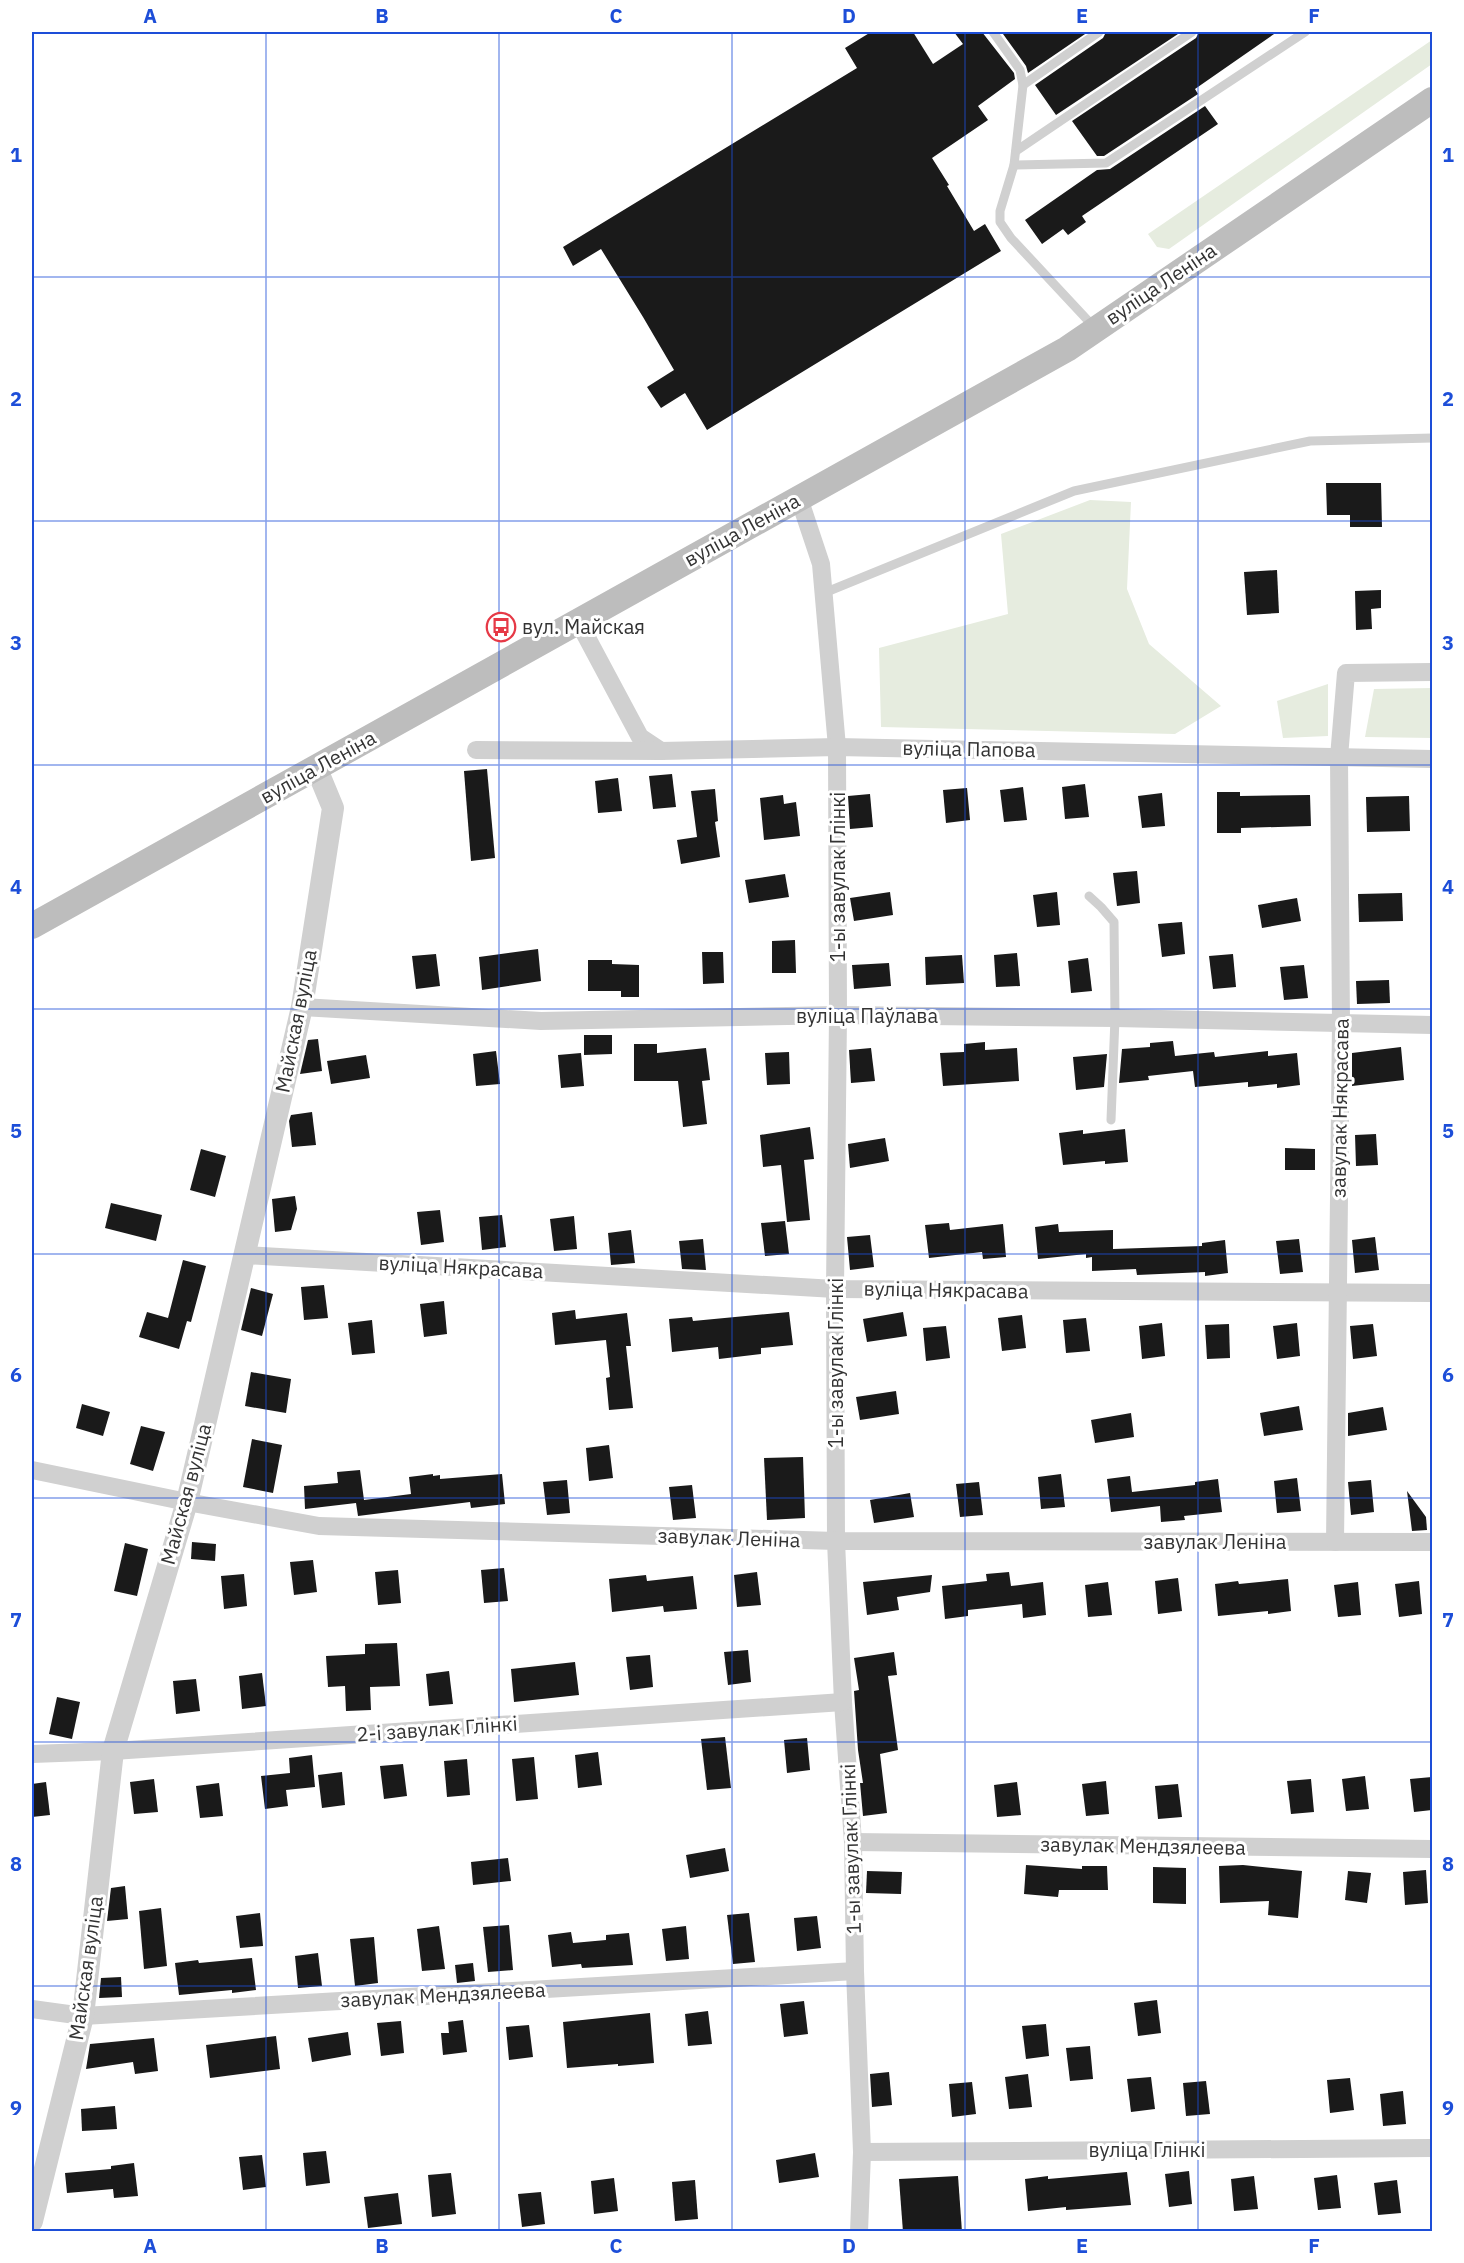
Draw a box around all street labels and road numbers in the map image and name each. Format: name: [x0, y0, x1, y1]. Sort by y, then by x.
street label: вуліца Леніна: [1100, 236, 1222, 331]
street label: вуліца Леніна: [679, 487, 805, 572]
street label: вуліца Леніна: [255, 724, 381, 809]
street label: вуліца Папова: [902, 734, 1036, 763]
street label: 1-ы завулак Глінкі: [824, 792, 851, 962]
street label: Майская вуліца: [268, 947, 323, 1095]
street label: вуліца Паўлава: [796, 1002, 938, 1029]
street label: завулак Някрасава: [1324, 1018, 1355, 1198]
street label: вуліца Някрасава: [378, 1249, 544, 1284]
street label: вуліца Някрасава: [863, 1275, 1029, 1304]
street label: 1-ы завулак Глінкі: [822, 1278, 849, 1448]
street label: Майская вуліца: [154, 1420, 217, 1568]
street label: завулак Леніна: [657, 1522, 801, 1553]
street label: завулак Леніна: [1144, 1528, 1287, 1555]
street label: 2-і завулак Глінкі: [356, 1709, 518, 1748]
street label: 1-ы завулак Глінкі: [834, 1763, 867, 1935]
street label: завулак Мендзялеева: [1040, 1830, 1246, 1861]
street label: Майская вуліца: [62, 1894, 109, 2042]
street label: завулак Мендзялеева: [340, 1976, 547, 2013]
street label: вуліца Глінкі: [1089, 2136, 1205, 2163]

